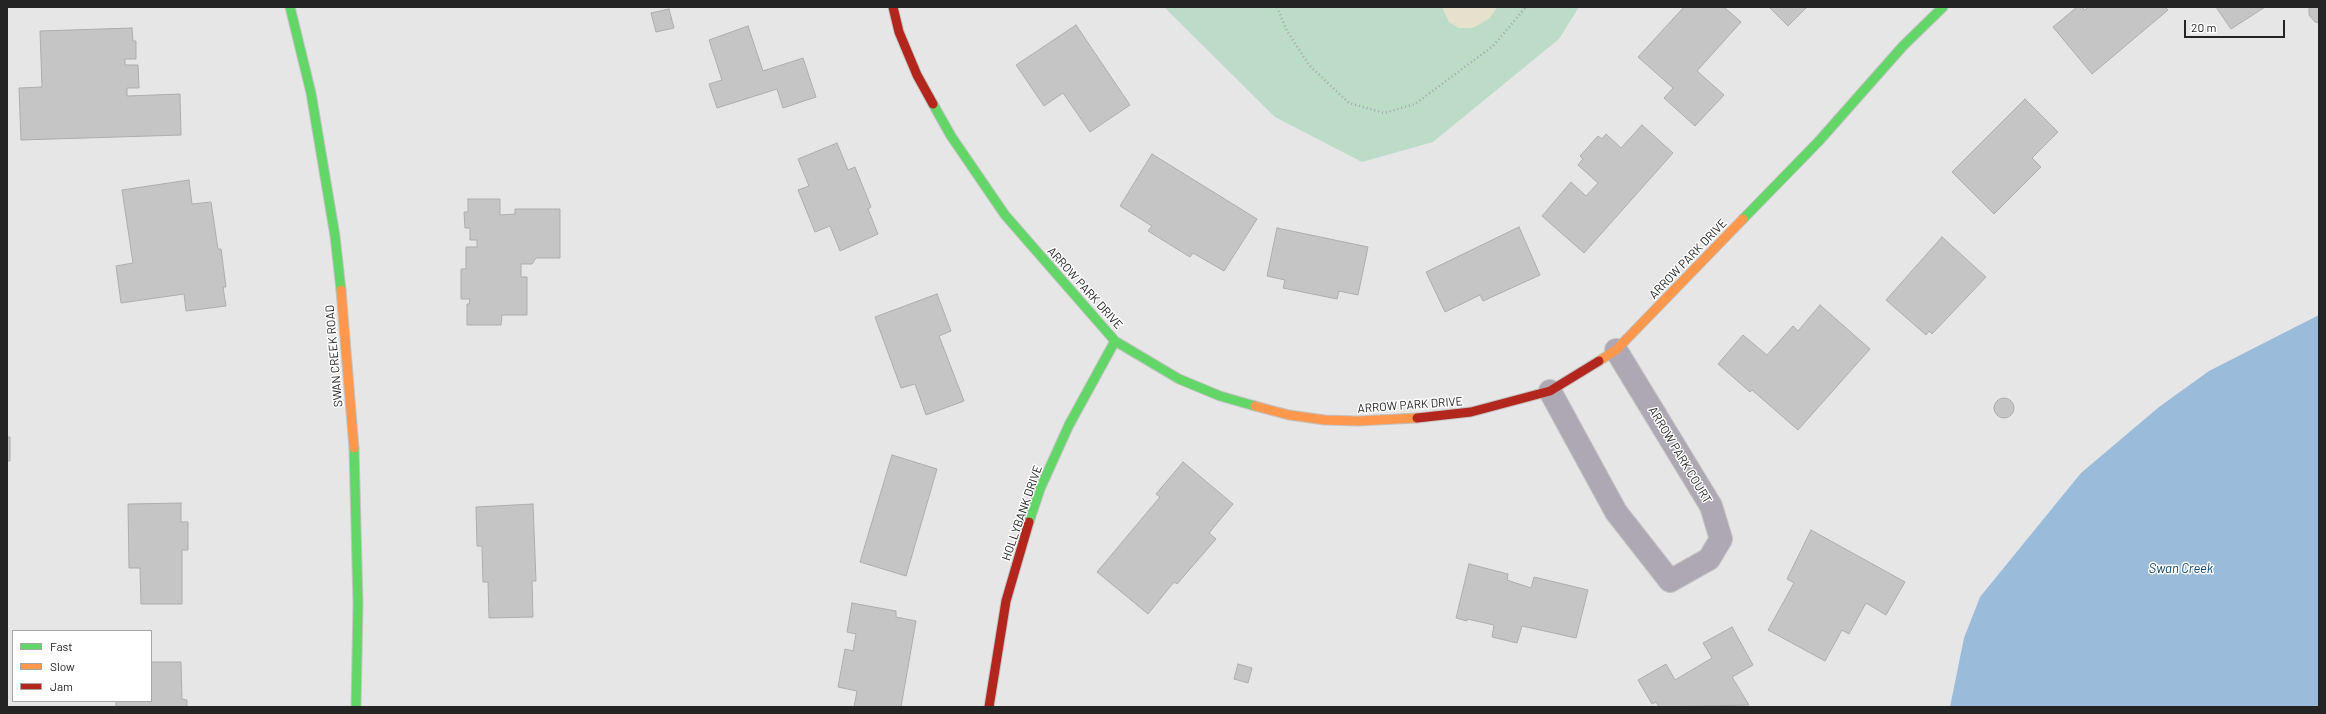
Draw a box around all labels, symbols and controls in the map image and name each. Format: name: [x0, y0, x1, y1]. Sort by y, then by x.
scale bar: [2186, 12, 2287, 38]
text: 20 m: [2191, 20, 2217, 34]
street label: ARROW PARK DRIVE: [1646, 216, 1730, 302]
street label: ARROW PARK DRIVE: [1044, 244, 1126, 332]
street label: SWAN CREEK ROAD: [322, 304, 346, 408]
street label: ARROW PARK DRIVE: [1357, 394, 1463, 416]
street label: ARROW PARK COURT: [1645, 404, 1715, 506]
street label: HOLLYBANK DRIVE: [999, 464, 1045, 562]
water label: Swan Creek: [2149, 561, 2213, 577]
legend: [12, 630, 152, 702]
text: Fast: [50, 639, 73, 653]
text: Slow: [50, 659, 75, 673]
text: Jam: [50, 679, 73, 693]

